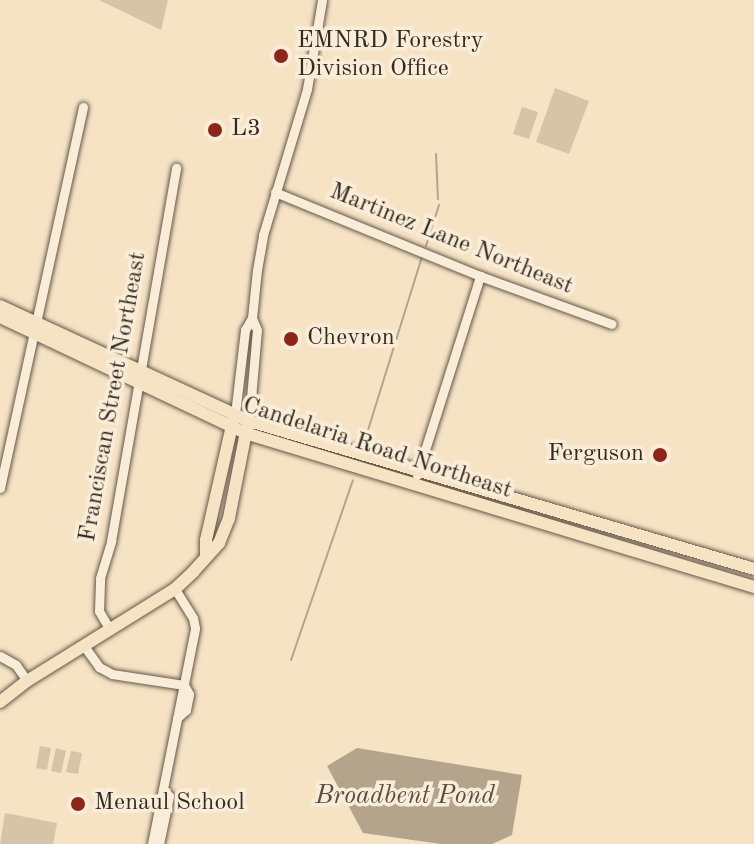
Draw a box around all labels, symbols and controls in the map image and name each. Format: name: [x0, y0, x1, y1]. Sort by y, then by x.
place label: EMNRD Forestry Division Office: [297, 28, 483, 84]
marker: EMNRD Forestry Division Office: [272, 47, 290, 65]
place label: L3: [231, 116, 261, 144]
marker: L3: [206, 121, 224, 139]
street label: Martinez Lane Northeast: [325, 178, 577, 302]
street label: Franciscan Street Northeast: [74, 250, 154, 544]
place label: Chevron: [307, 325, 395, 353]
marker: Chevron: [282, 330, 300, 348]
street label: Candelaria Road Northeast: [239, 392, 515, 506]
place label: Ferguson: [548, 441, 644, 469]
marker: Ferguson: [651, 446, 669, 464]
water label: Broadbent Pond: [315, 781, 495, 813]
place label: Menaul School: [94, 790, 245, 818]
marker: Menaul School: [69, 795, 87, 813]

